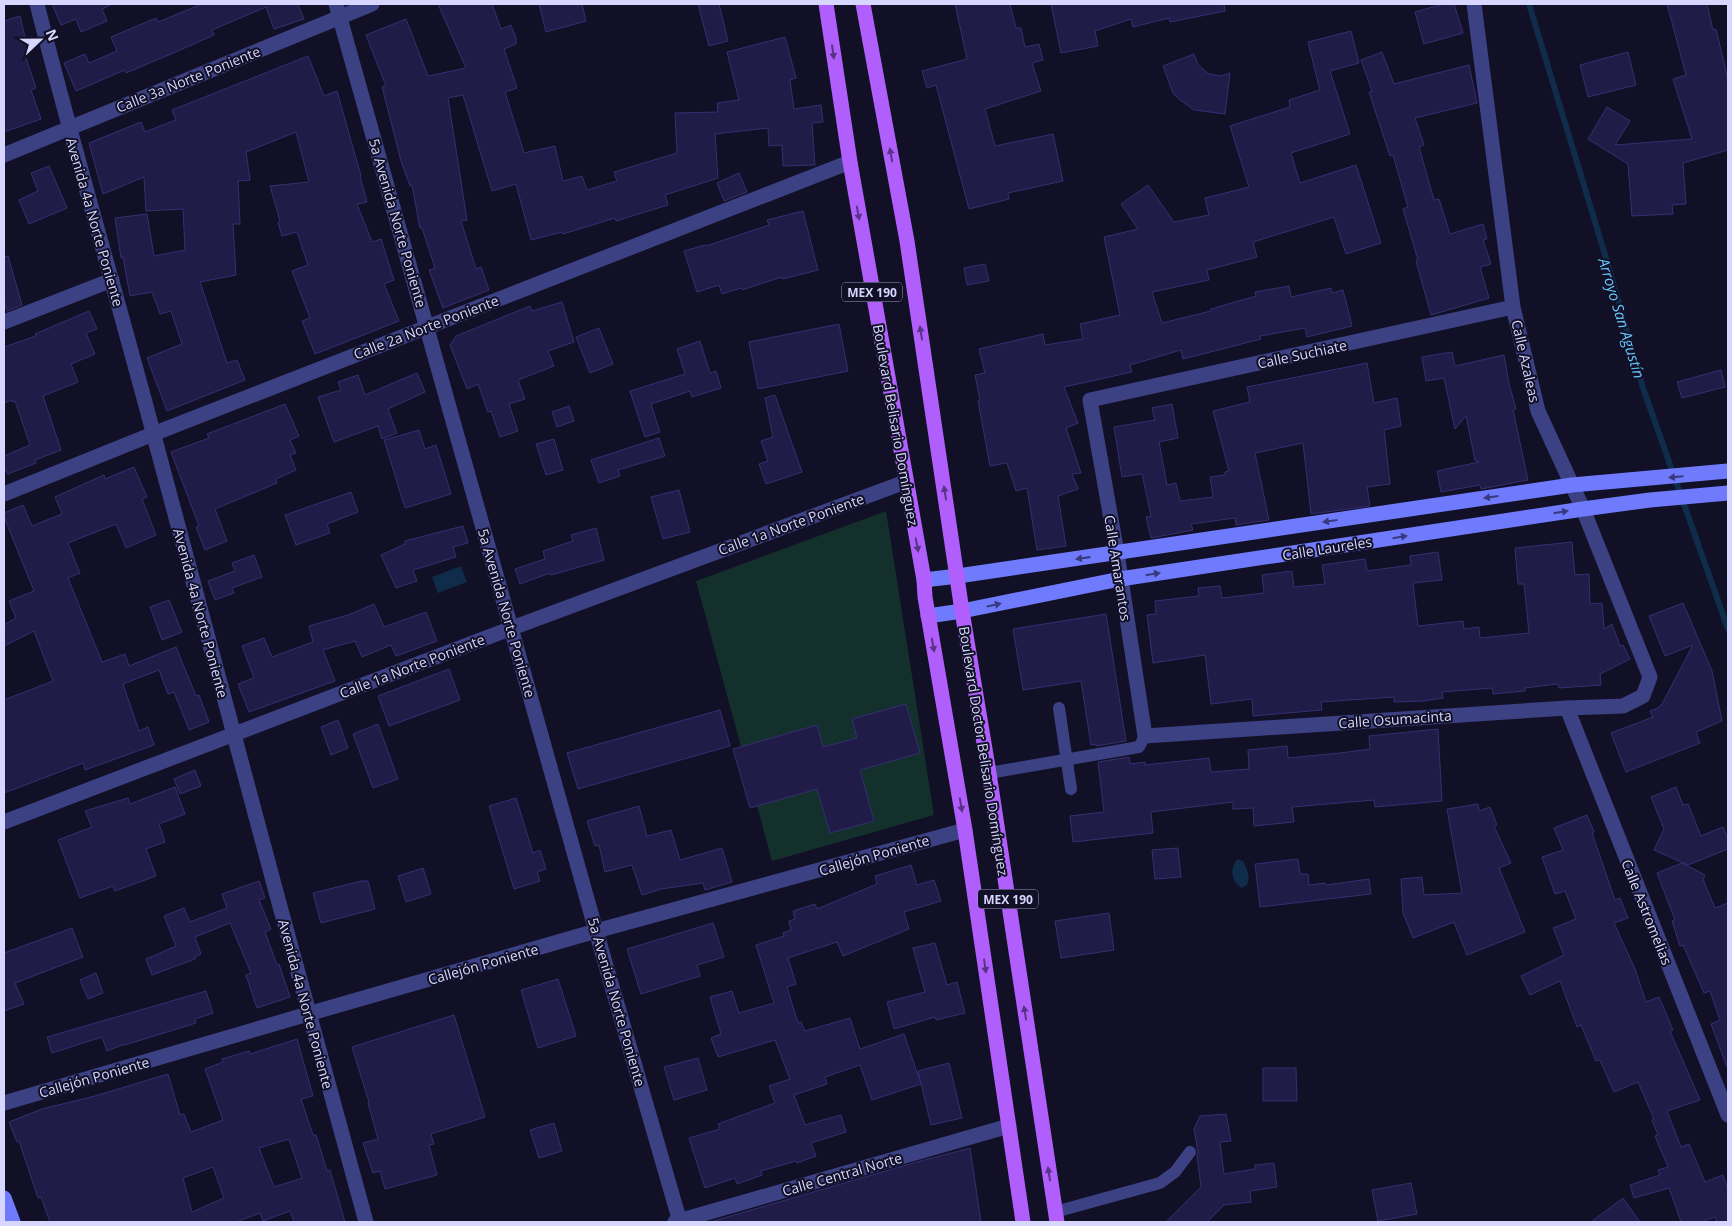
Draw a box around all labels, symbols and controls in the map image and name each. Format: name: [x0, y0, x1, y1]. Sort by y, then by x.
north arrow: [15, 15, 65, 65]
text: N: [42, 26, 63, 44]
street label: Calle 3a Norte Poniente: [113, 41, 263, 117]
one-way arrow: [830, 44, 838, 60]
street label: Avenida 4a Norte Poniente: [62, 135, 128, 309]
street label: 5a Avenida Norte Poniente: [365, 136, 431, 310]
one-way arrow: [887, 147, 895, 163]
one-way arrow: [855, 205, 863, 221]
water label: Arroyo San Agustín: [1594, 254, 1650, 381]
road number: MEX 190: [842, 282, 902, 302]
street label: Calle 2a Norte Poniente: [351, 290, 501, 363]
street label: Calle Azaleas: [1507, 318, 1545, 404]
street label: Boulevard Belisario Domínguez: [869, 323, 923, 528]
one-way arrow: [917, 324, 925, 340]
street label: Calle Suchiate: [1256, 335, 1349, 373]
one-way arrow: [1667, 473, 1683, 481]
one-way arrow: [941, 485, 949, 501]
street label: Calle 1a Norte Poniente: [715, 489, 867, 559]
one-way arrow: [1482, 494, 1498, 502]
one-way arrow: [1553, 508, 1569, 516]
street label: Calle Amarantos: [1100, 514, 1136, 623]
one-way arrow: [1321, 517, 1337, 525]
street label: Avenida 4a Norte Poniente: [169, 526, 233, 700]
street label: 5a Avenida Norte Poniente: [474, 526, 540, 700]
street label: Calle Laureles: [1281, 531, 1373, 564]
one-way arrow: [1393, 532, 1409, 540]
one-way arrow: [913, 537, 921, 552]
one-way arrow: [1074, 554, 1090, 562]
one-way arrow: [1145, 570, 1161, 578]
one-way arrow: [986, 601, 1001, 609]
street label: Boulevard Doctor Belisario Domínguez: [955, 625, 1013, 877]
street label: Calle 1a Norte Poniente: [337, 629, 487, 702]
one-way arrow: [930, 638, 938, 654]
street label: Calle Osumacinta: [1338, 706, 1452, 732]
one-way arrow: [957, 798, 965, 814]
street label: Callejón Poniente: [817, 830, 932, 880]
street label: Calle Astromelias: [1617, 856, 1677, 968]
road number: MEX 190: [978, 890, 1038, 909]
street label: 5a Avenida Norte Poniente: [584, 915, 650, 1089]
street label: Avenida 4a Norte Poniente: [274, 917, 338, 1091]
street label: Callejón Poniente: [426, 939, 541, 989]
one-way arrow: [981, 958, 989, 974]
one-way arrow: [1021, 1005, 1029, 1021]
street label: Callejón Poniente: [37, 1052, 152, 1102]
street label: Calle Central Norte: [780, 1148, 904, 1200]
one-way arrow: [1045, 1166, 1053, 1182]

